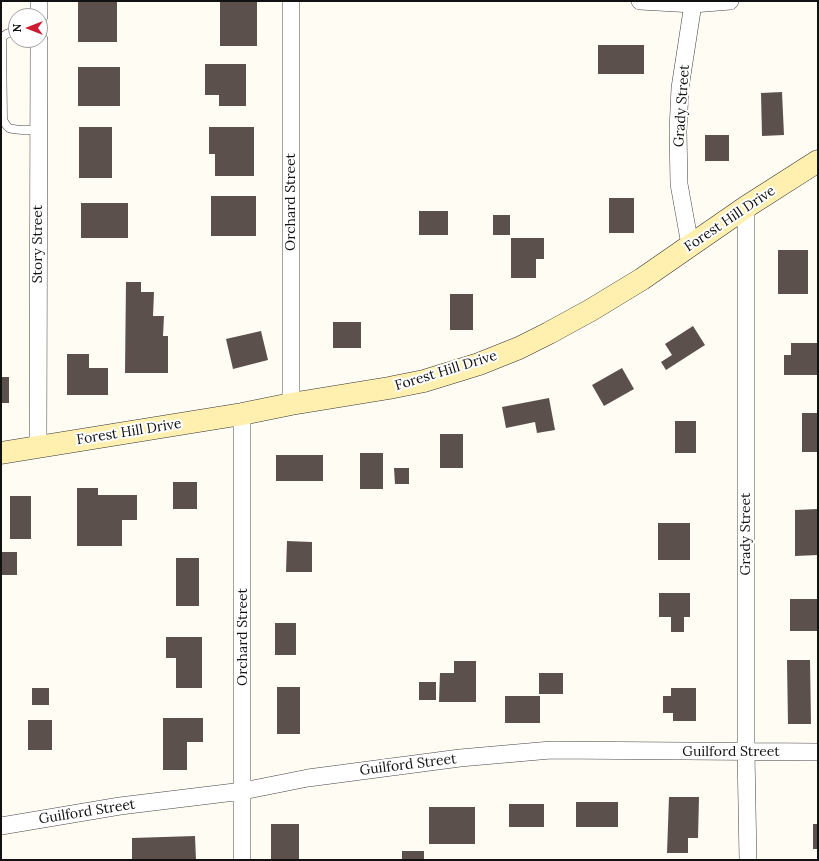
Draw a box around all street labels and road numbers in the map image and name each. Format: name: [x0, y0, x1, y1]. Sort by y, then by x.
street label: Grady Street: [671, 64, 693, 148]
street label: Orchard Street: [283, 153, 299, 251]
street label: Forest Hill Drive: [681, 182, 779, 256]
street label: Story Street: [30, 205, 46, 283]
street label: Forest Hill Drive: [393, 347, 499, 395]
street label: Forest Hill Drive: [75, 415, 183, 449]
street label: Grady Street: [738, 493, 754, 575]
street label: Orchard Street: [235, 588, 251, 686]
street label: Guilford Street: [682, 744, 780, 760]
street label: Guilford Street: [359, 751, 457, 779]
street label: Guilford Street: [38, 796, 136, 828]

